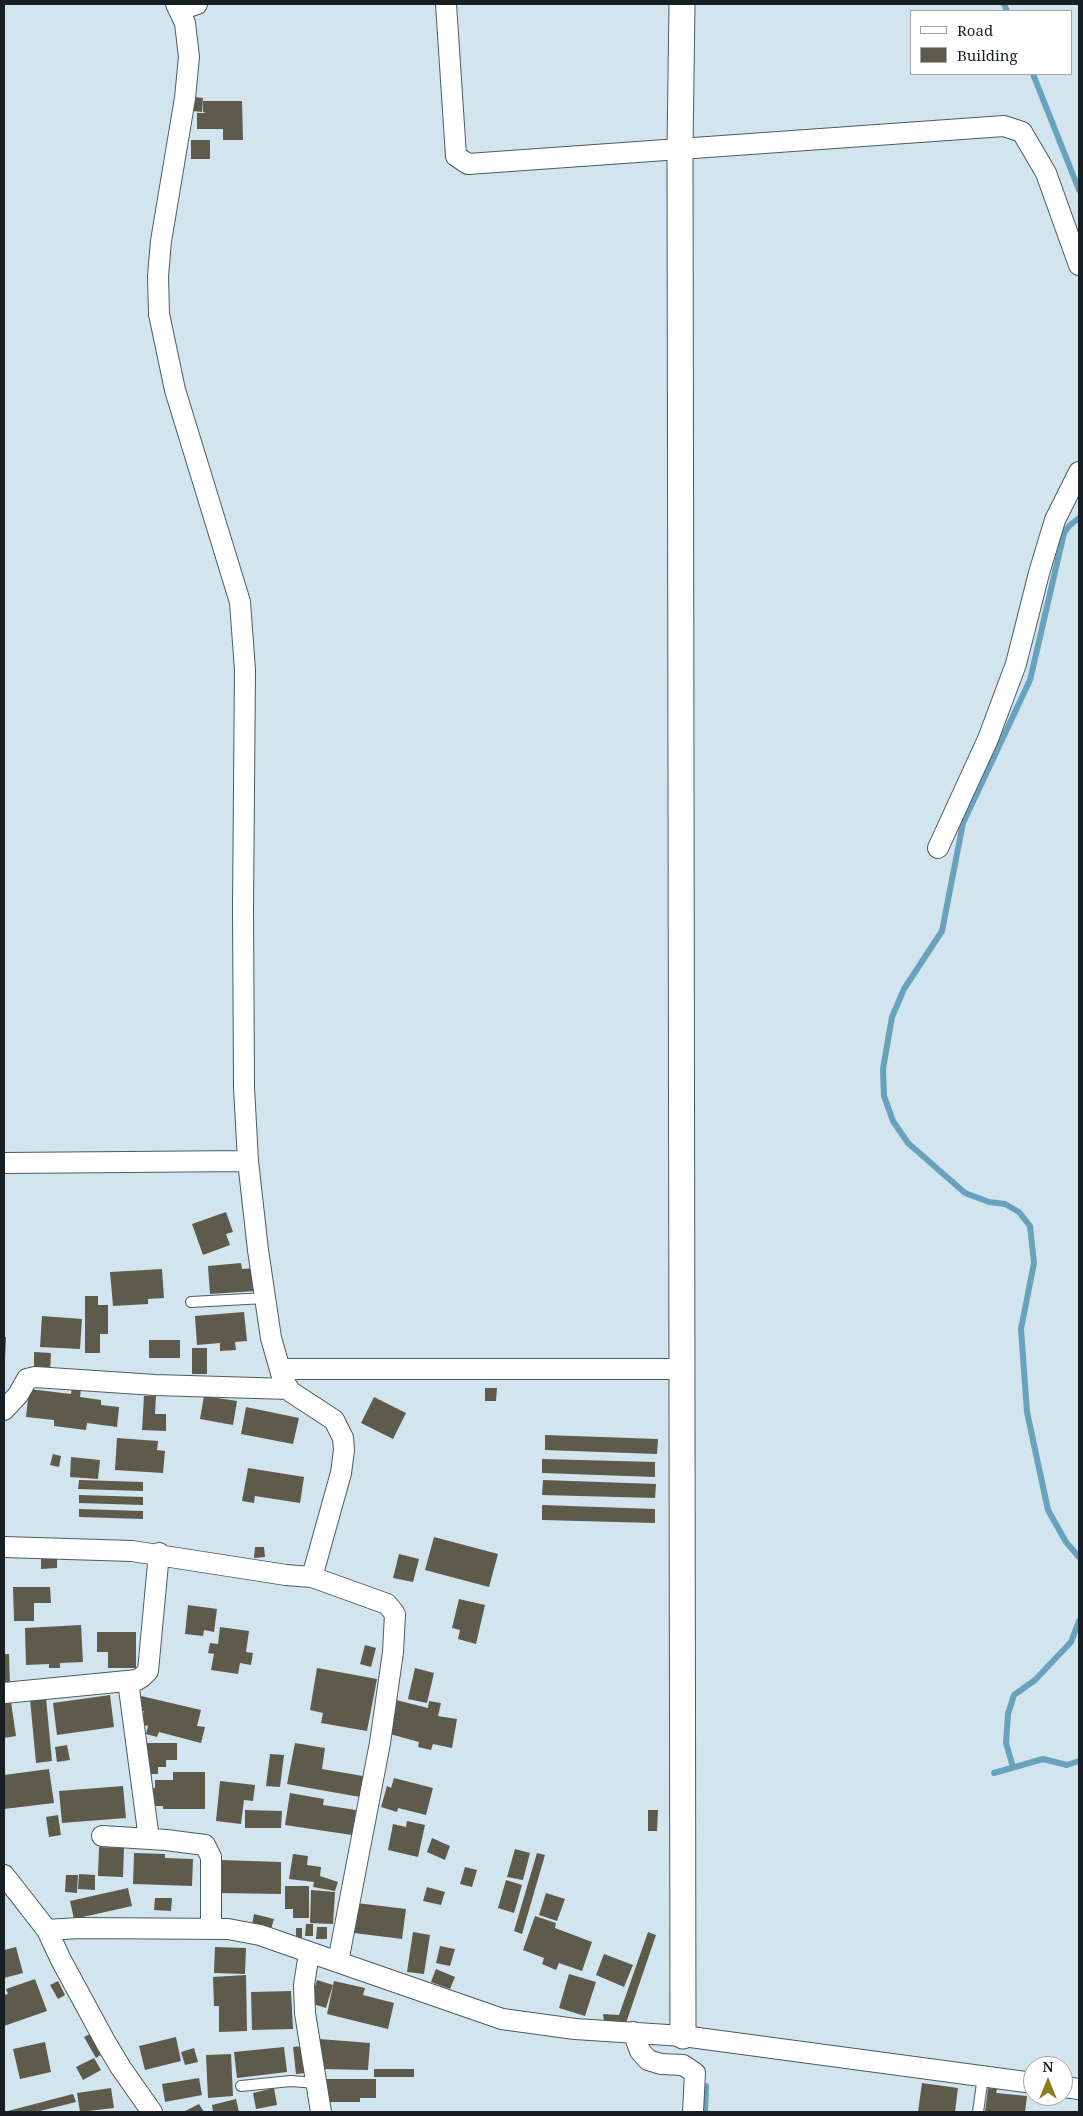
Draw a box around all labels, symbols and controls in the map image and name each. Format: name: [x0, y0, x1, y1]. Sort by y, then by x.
legend: [910, 10, 1073, 75]
text: Road: [957, 20, 993, 40]
text: Building: [957, 45, 1018, 65]
north arrow: [1023, 2056, 1073, 2106]
text: N: [1042, 2057, 1054, 2076]

